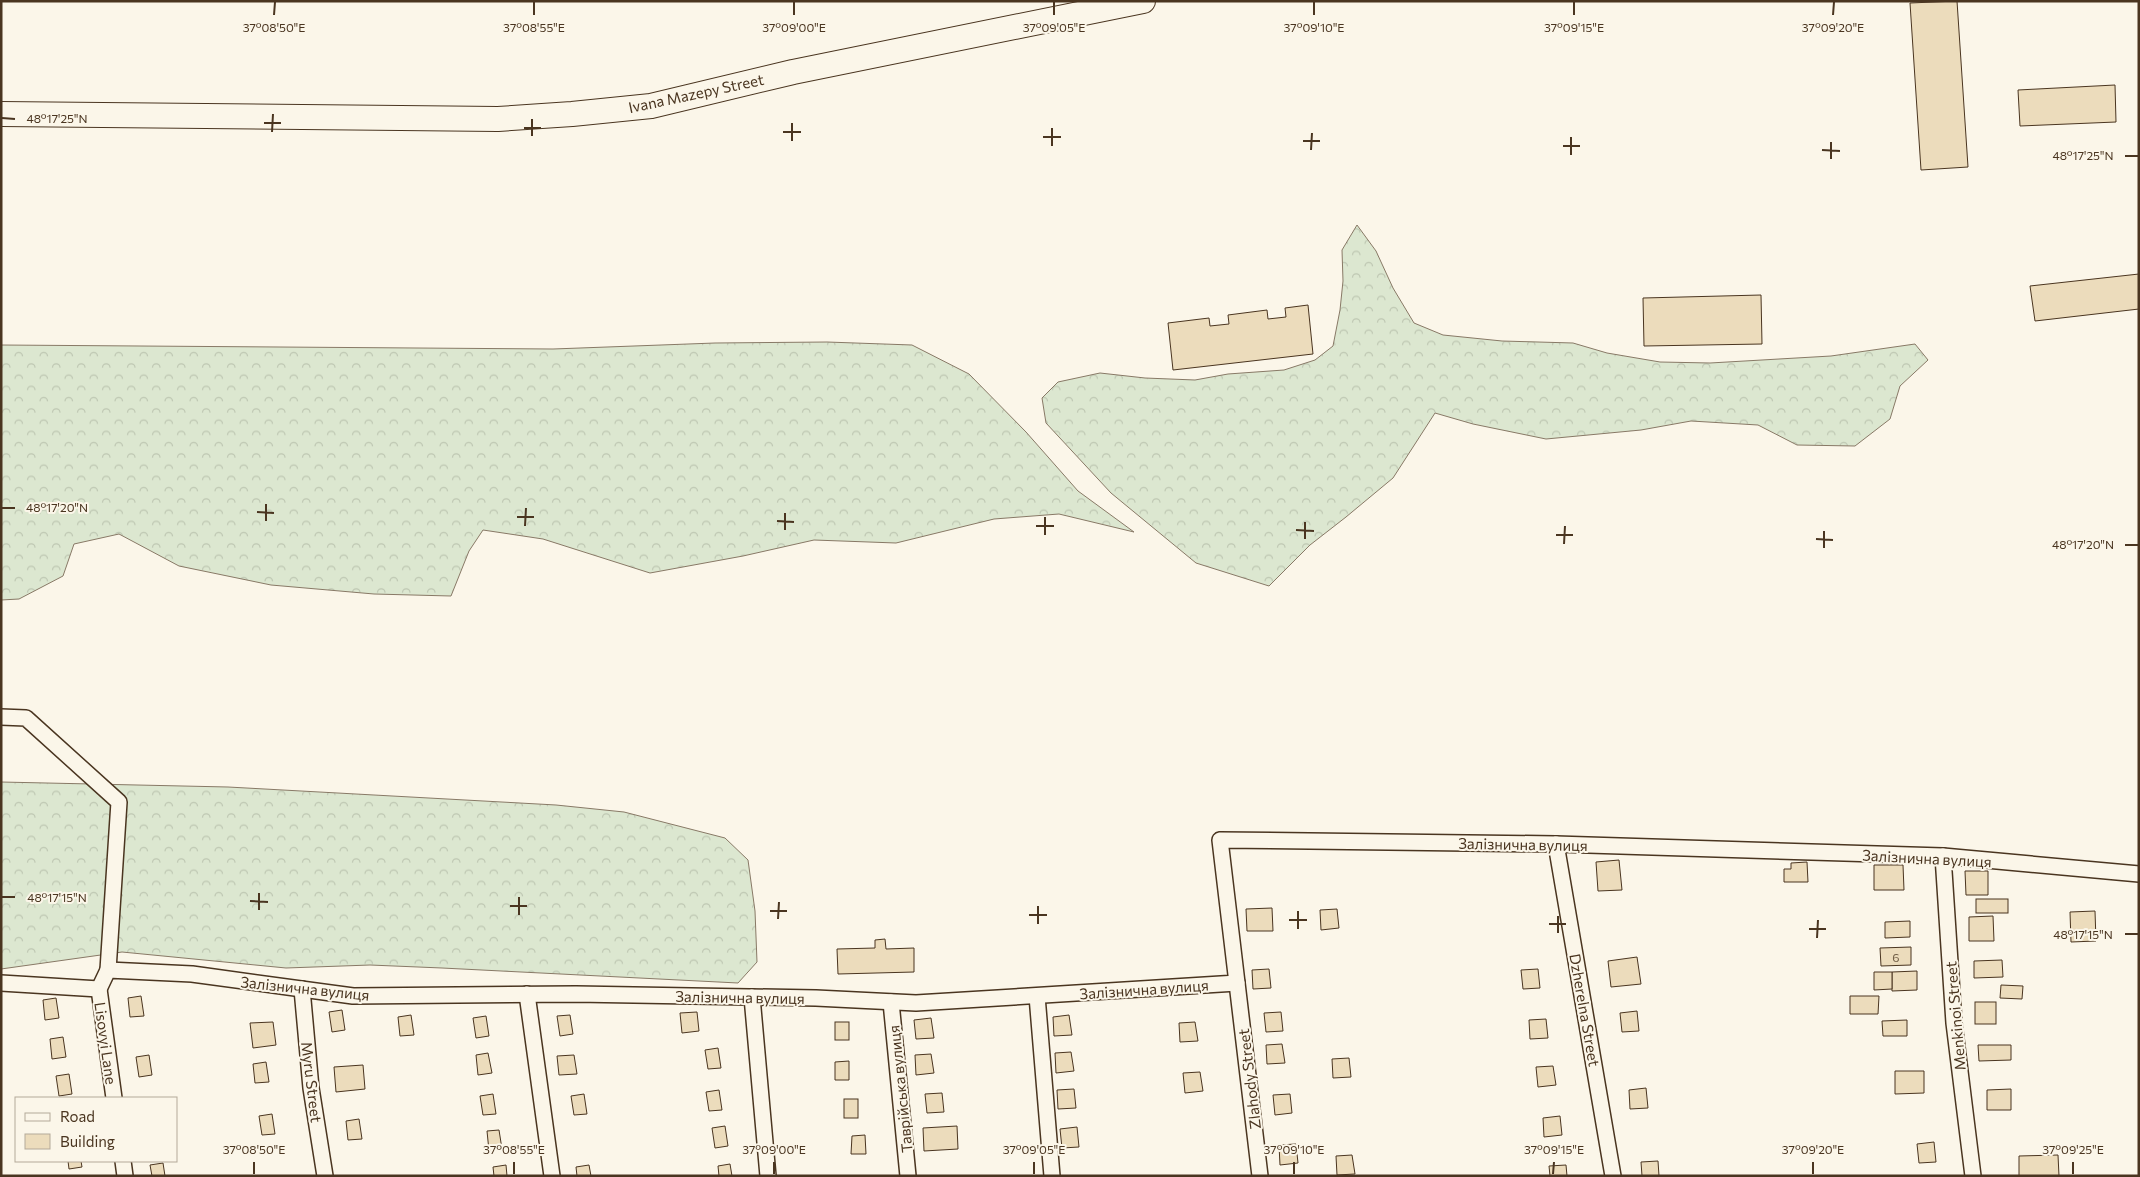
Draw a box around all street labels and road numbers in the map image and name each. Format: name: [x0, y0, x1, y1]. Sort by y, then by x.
street label: Ivana Mazepy Street: [627, 70, 765, 116]
street label: Залізнична вулиця: [1458, 834, 1588, 854]
street label: Залізнична вулиця: [1862, 846, 1992, 870]
street label: Dzherelna Street: [1566, 952, 1604, 1068]
street label: Menkinoi Street: [1941, 961, 1969, 1071]
street label: Залізнична вулиця: [240, 972, 370, 1004]
street label: Залізнична вулиця: [1079, 976, 1209, 1002]
street label: Залізнична вулиця: [675, 987, 805, 1007]
street label: Lisovyi Lane: [91, 1001, 121, 1085]
street label: Таврійська вулиця: [884, 1024, 916, 1154]
street label: Zlahody Street: [1234, 1028, 1264, 1130]
street label: Myru Street: [298, 1041, 326, 1123]

